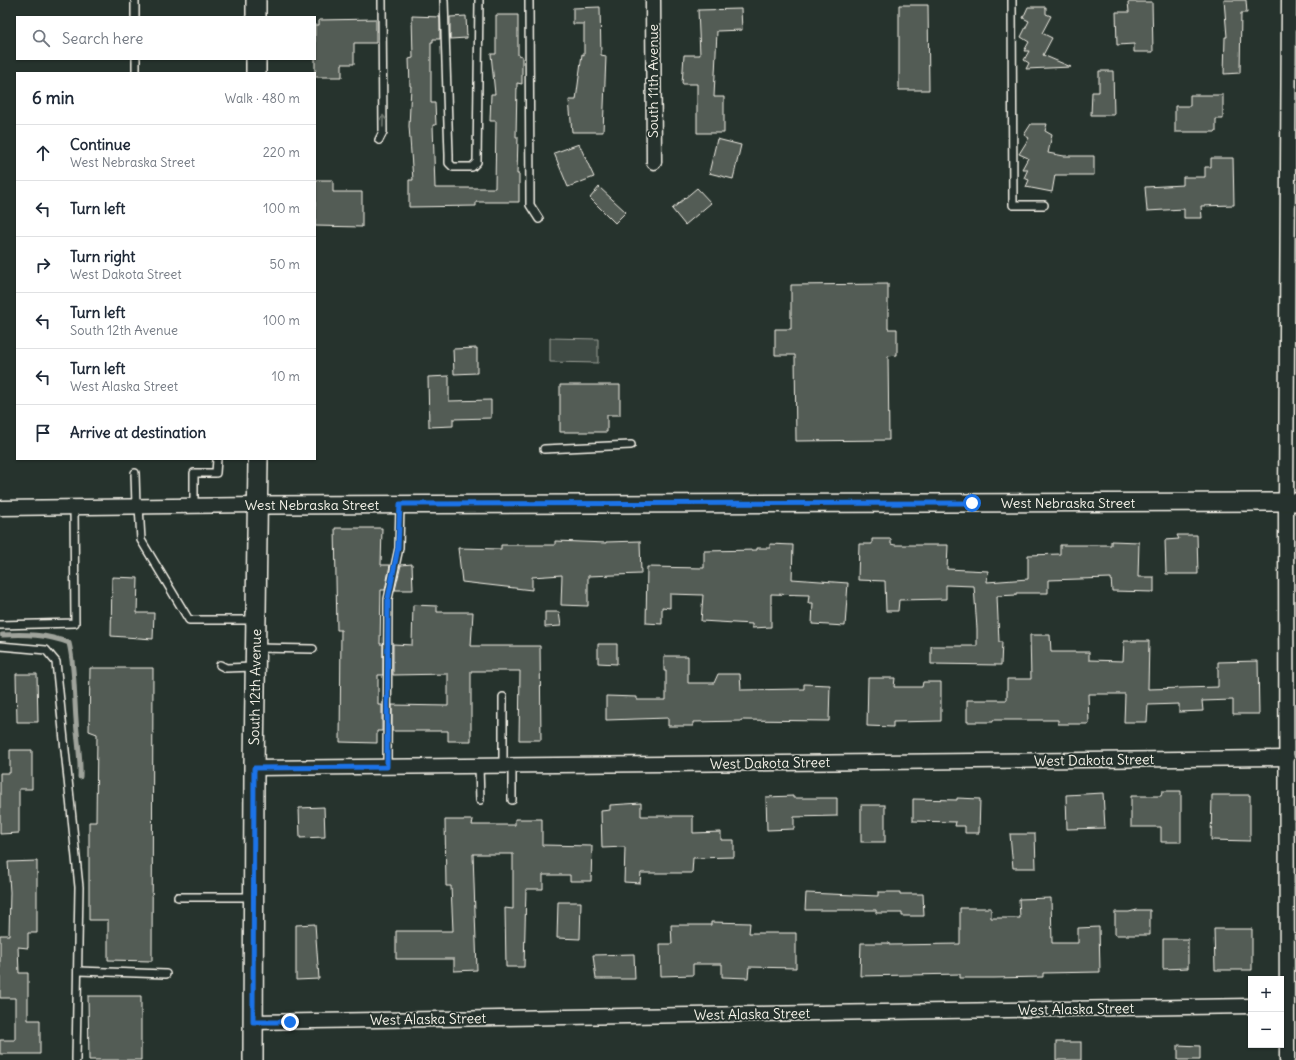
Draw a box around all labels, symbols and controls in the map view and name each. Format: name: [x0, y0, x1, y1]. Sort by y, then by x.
search box: [16, 16, 316, 60]
street label: South 11th Avenue: [644, 24, 662, 138]
icon: search: [30, 27, 52, 49]
text: Search here: [62, 29, 143, 48]
text: 6 min: [32, 87, 74, 109]
text: Walk · 480 m: [225, 90, 300, 107]
one-way arrow: [379, 115, 387, 128]
text: Continue: [70, 135, 131, 154]
icon: ahead: [32, 142, 54, 164]
text: 220 m: [263, 144, 300, 161]
text: West Nebraska Street: [70, 154, 195, 171]
icon: left: [32, 198, 54, 220]
text: Turn left: [70, 199, 125, 218]
text: 100 m: [263, 200, 300, 217]
text: Turn right: [70, 247, 135, 266]
icon: right: [32, 254, 54, 276]
text: 50 m: [269, 256, 300, 273]
text: West Dakota Street: [70, 266, 182, 283]
text: Turn left: [70, 303, 125, 322]
icon: left: [32, 310, 54, 332]
text: 100 m: [263, 312, 300, 329]
text: South 12th Avenue: [70, 322, 178, 339]
text: Turn left: [70, 359, 125, 378]
icon: left: [32, 366, 54, 388]
text: 10 m: [272, 368, 300, 385]
text: West Alaska Street: [70, 378, 178, 395]
icon: arrive: [32, 422, 54, 444]
text: Arrive at destination: [70, 423, 206, 442]
route start: [963, 494, 981, 512]
street label: West Nebraska Street: [1001, 494, 1136, 512]
street label: West Nebraska Street: [245, 496, 380, 514]
street label: South 12th Avenue: [245, 629, 265, 745]
street label: West Dakota Street: [1034, 750, 1155, 770]
street label: West Dakota Street: [710, 753, 831, 773]
map controls: [1248, 976, 1284, 1048]
button: +: [1248, 976, 1284, 1012]
street label: West Alaska Street: [1018, 999, 1135, 1019]
street label: West Alaska Street: [694, 1004, 811, 1024]
street label: West Alaska Street: [370, 1009, 487, 1029]
button: −: [1248, 1012, 1284, 1048]
route end: [281, 1013, 299, 1031]

